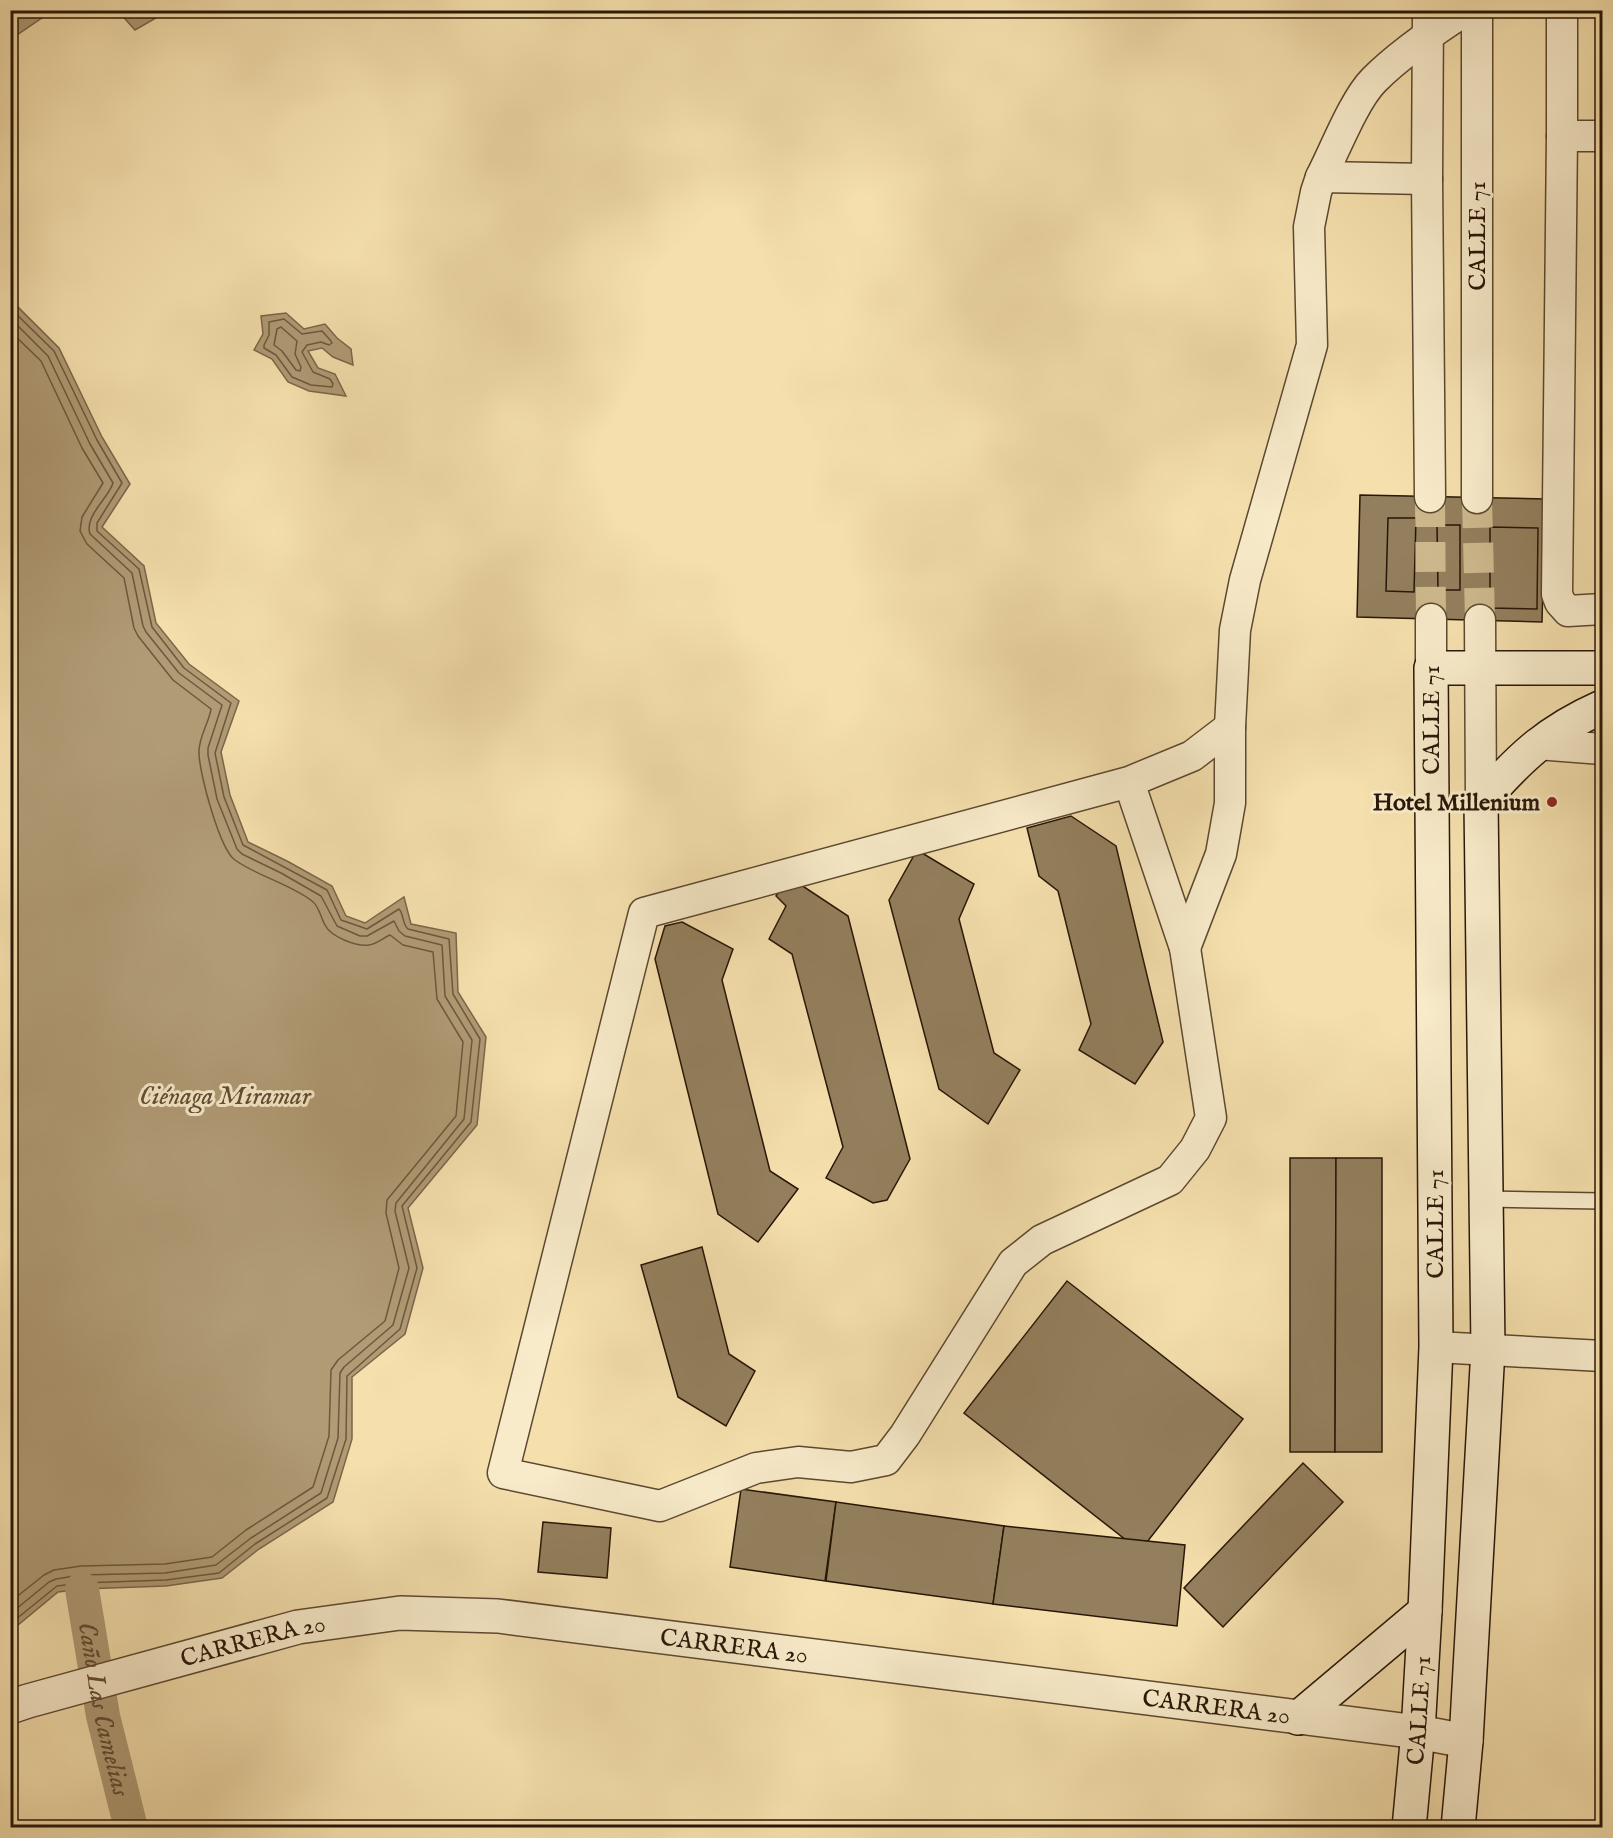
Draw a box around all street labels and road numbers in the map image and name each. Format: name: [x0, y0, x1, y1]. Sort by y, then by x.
street label: CALLE 71: [1463, 181, 1494, 291]
street label: CALLE 71: [1417, 665, 1448, 775]
street label: CALLE 71: [1421, 1169, 1452, 1279]
street label: CARRERA 20: [177, 1609, 328, 1675]
street label: CARRERA 20: [658, 1623, 810, 1672]
street label: CALLE 71: [1401, 1655, 1439, 1767]
street label: CARRERA 20: [1140, 1683, 1292, 1733]

